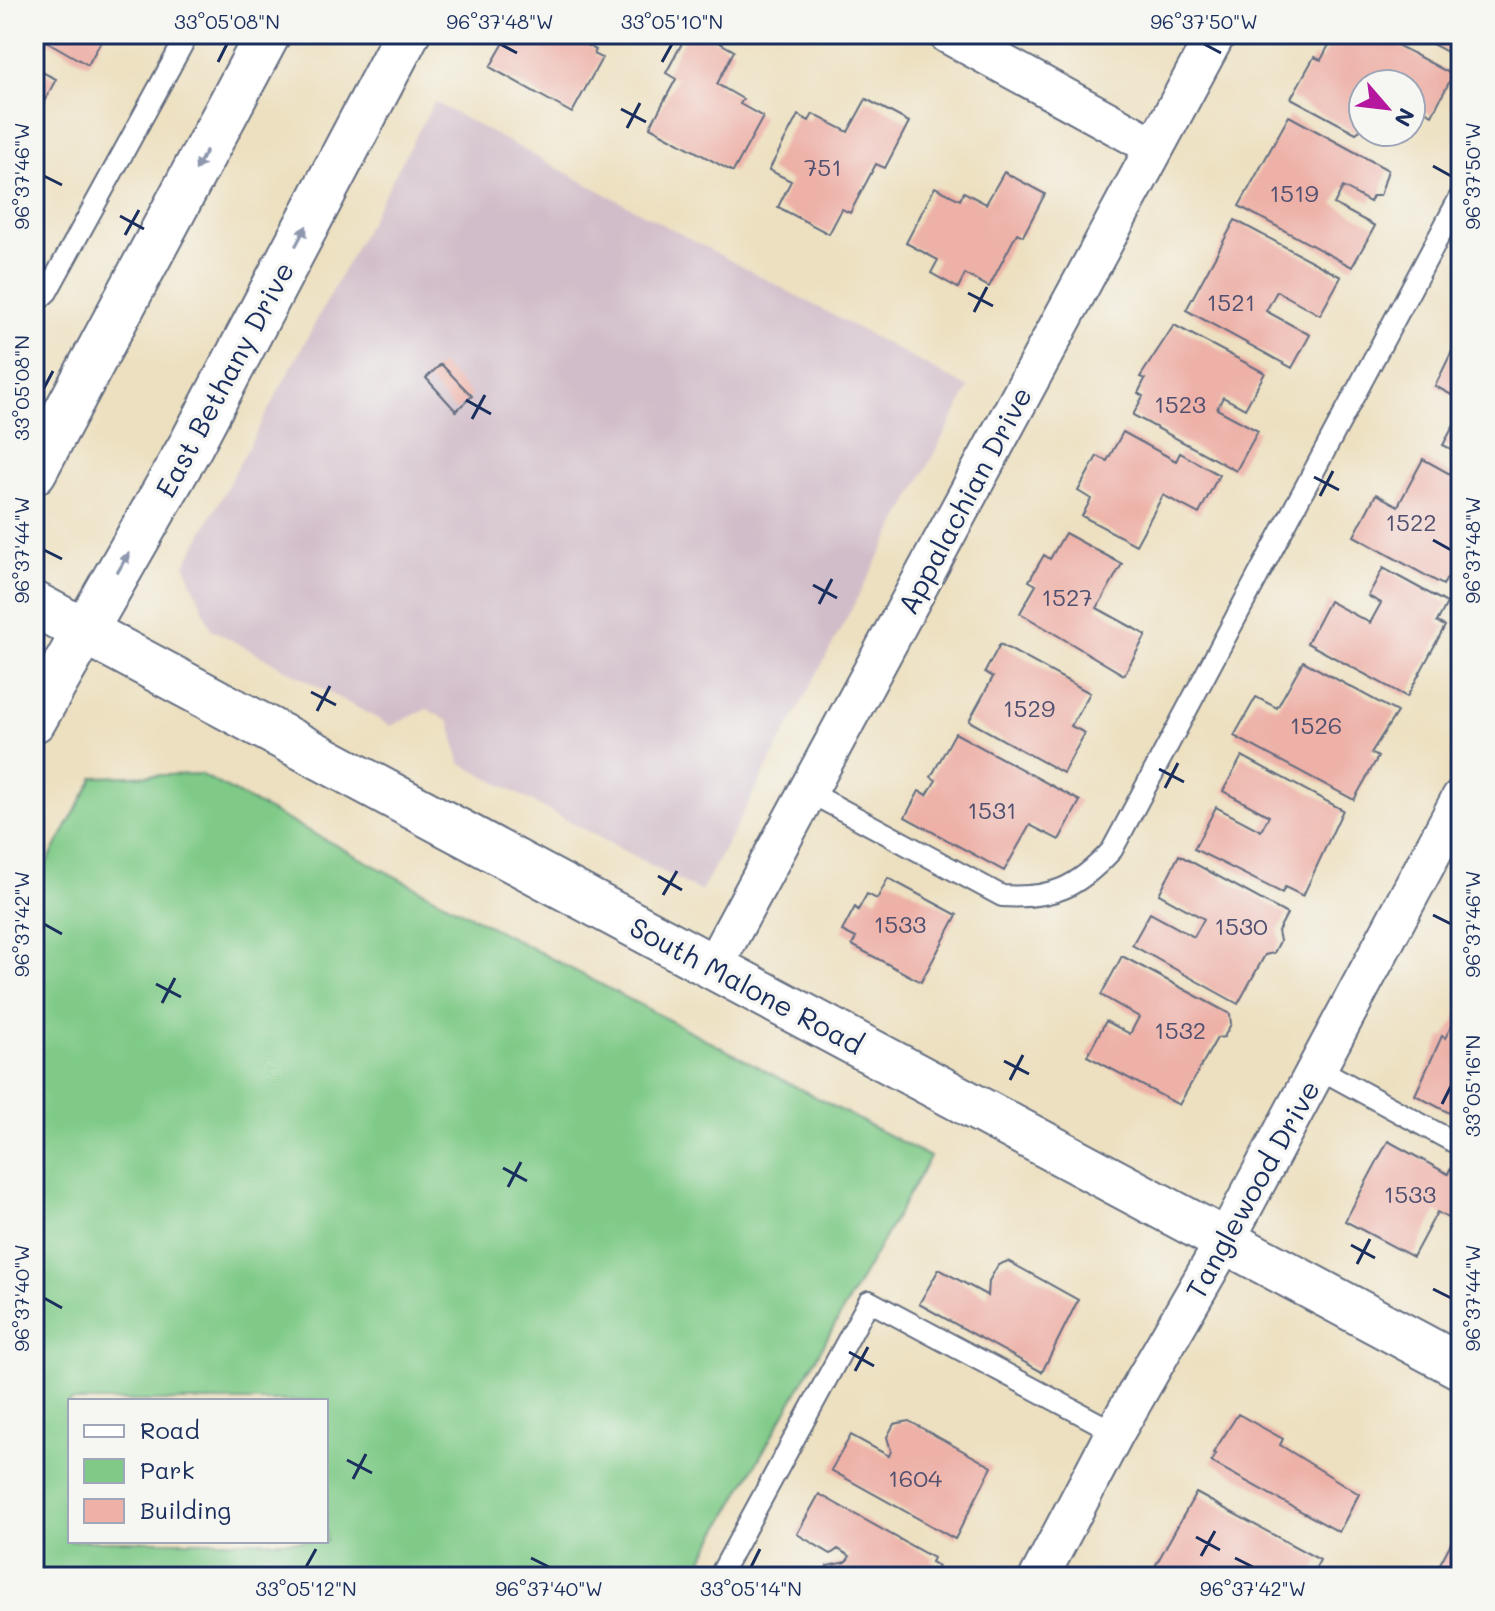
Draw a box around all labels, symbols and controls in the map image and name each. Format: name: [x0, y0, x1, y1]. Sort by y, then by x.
text: 33°05'08"N: [174, 8, 280, 34]
text: 96°37'48"W: [446, 8, 554, 34]
text: 33°05'10"N: [621, 8, 723, 34]
text: 96°37'50"W: [1150, 8, 1258, 34]
north arrow: [1347, 68, 1427, 148]
text: N: [1388, 103, 1422, 132]
text: 96°37'46"W: [8, 122, 34, 230]
text: 96°37'50"W: [1459, 122, 1485, 230]
one-way arrow: [194, 149, 208, 171]
house number: 751: [804, 151, 842, 182]
house number: 1519: [1269, 177, 1319, 208]
one-way arrow: [294, 225, 307, 248]
street label: East Bethany Drive: [147, 255, 301, 503]
house number: 1521: [1207, 286, 1255, 317]
text: 33°05'08"N: [8, 335, 34, 441]
street label: Appalachian Drive: [889, 380, 1039, 620]
house number: 1523: [1154, 388, 1206, 419]
text: 96°37'48"W: [1459, 496, 1485, 604]
text: 96°37'44"W: [8, 497, 34, 603]
house number: 1522: [1385, 506, 1437, 537]
one-way arrow: [116, 552, 130, 574]
house number: 1527: [1041, 581, 1093, 612]
house number: 1529: [1003, 692, 1055, 723]
house number: 1526: [1290, 709, 1342, 740]
house number: 1531: [967, 794, 1017, 825]
text: 96°37'46"W: [1459, 870, 1485, 978]
text: 96°37'42"W: [8, 871, 34, 977]
street label: South Malone Road: [624, 908, 870, 1062]
house number: 1533: [874, 908, 926, 939]
house number: 1530: [1214, 910, 1268, 941]
house number: 1532: [1154, 1014, 1206, 1045]
text: 33°05'16"N: [1459, 1035, 1485, 1137]
street label: Tanglewood Drive: [1177, 1073, 1327, 1305]
house number: 1533: [1384, 1178, 1436, 1209]
text: 96°37'40"W: [8, 1244, 34, 1352]
text: 96°37'44"W: [1459, 1245, 1485, 1351]
legend: [68, 1399, 328, 1543]
text: Road: [140, 1414, 200, 1445]
text: Park: [140, 1454, 194, 1485]
house number: 1604: [888, 1462, 942, 1493]
text: Building: [140, 1494, 231, 1525]
text: 33°05'12"N: [255, 1575, 357, 1601]
text: 96°37'40"W: [495, 1575, 603, 1601]
text: 33°05'14"N: [700, 1575, 802, 1601]
text: 96°37'42"W: [1200, 1575, 1306, 1601]

